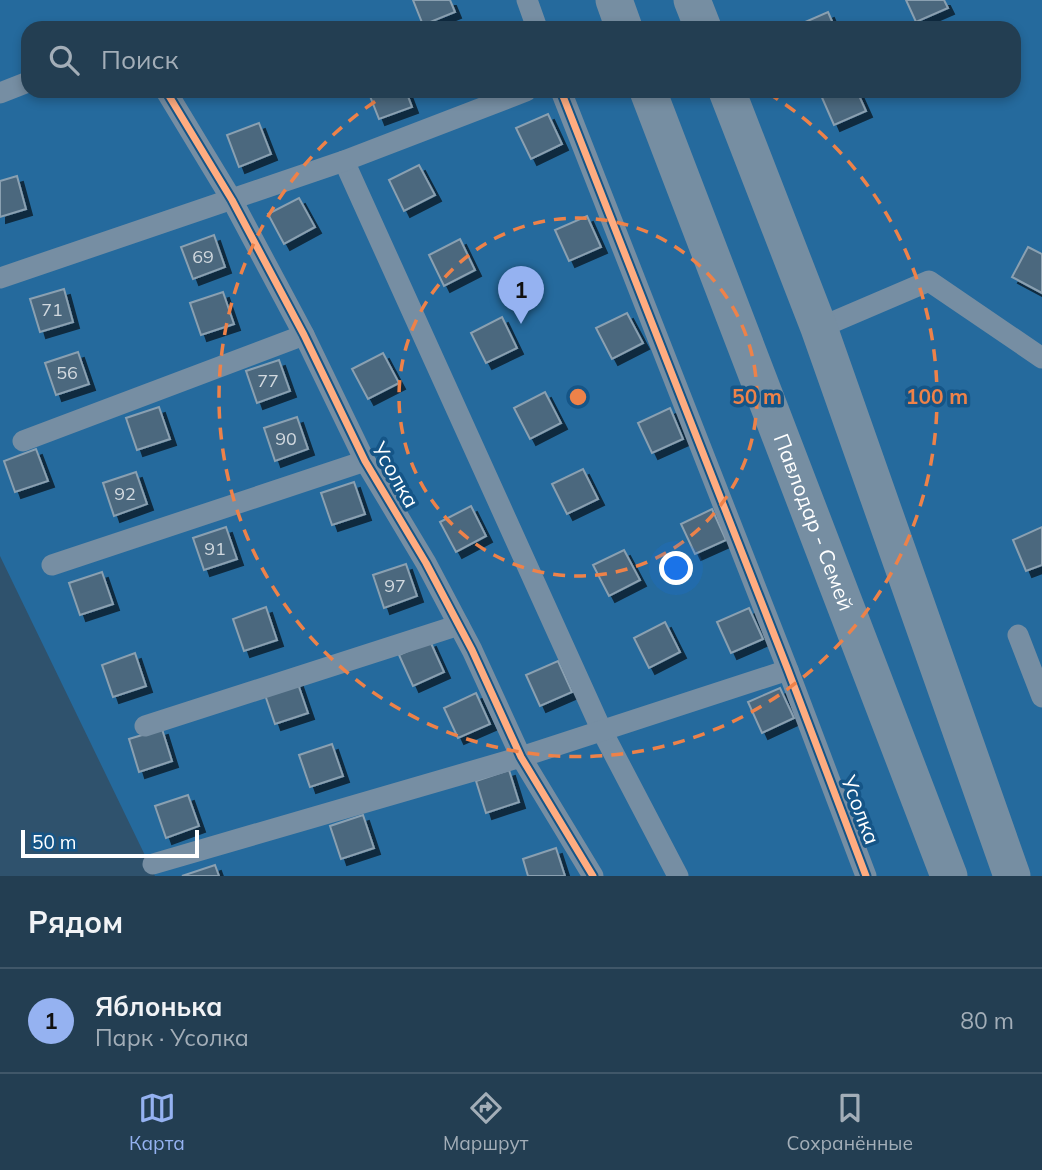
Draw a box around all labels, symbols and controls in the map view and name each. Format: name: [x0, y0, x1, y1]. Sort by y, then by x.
search box: [21, 21, 1021, 98]
icon: search: [45, 41, 83, 79]
text: Поиск: [101, 43, 179, 76]
house number: 69: [192, 245, 214, 268]
pin: 1: [498, 266, 544, 324]
house number: 71: [41, 298, 63, 321]
house number: 56: [56, 361, 78, 384]
house number: 77: [257, 369, 279, 392]
text: 50 m: [732, 383, 782, 409]
text: 100 m: [906, 383, 968, 409]
centre of rings: [566, 385, 590, 409]
house number: 90: [275, 427, 297, 450]
street label: Павлодар - Семей: [769, 430, 860, 614]
street label: Усолка: [366, 436, 425, 512]
house number: 92: [114, 482, 136, 505]
house number: 91: [204, 537, 226, 560]
your location: [659, 551, 693, 585]
house number: 97: [384, 574, 406, 597]
street label: Усолка: [836, 771, 886, 848]
scale bar: [21, 827, 200, 859]
text: 50 m: [32, 830, 76, 854]
text: Рядом: [28, 903, 123, 941]
text: Яблонька: [95, 990, 222, 1023]
text: 1: [44, 1006, 58, 1035]
text: 80 m: [960, 1006, 1014, 1035]
text: Парк · Усолка: [95, 1023, 249, 1052]
tab: Карта: [129, 1089, 185, 1155]
tab: Маршрут: [443, 1089, 528, 1155]
tab: Сохранённые: [786, 1089, 913, 1155]

